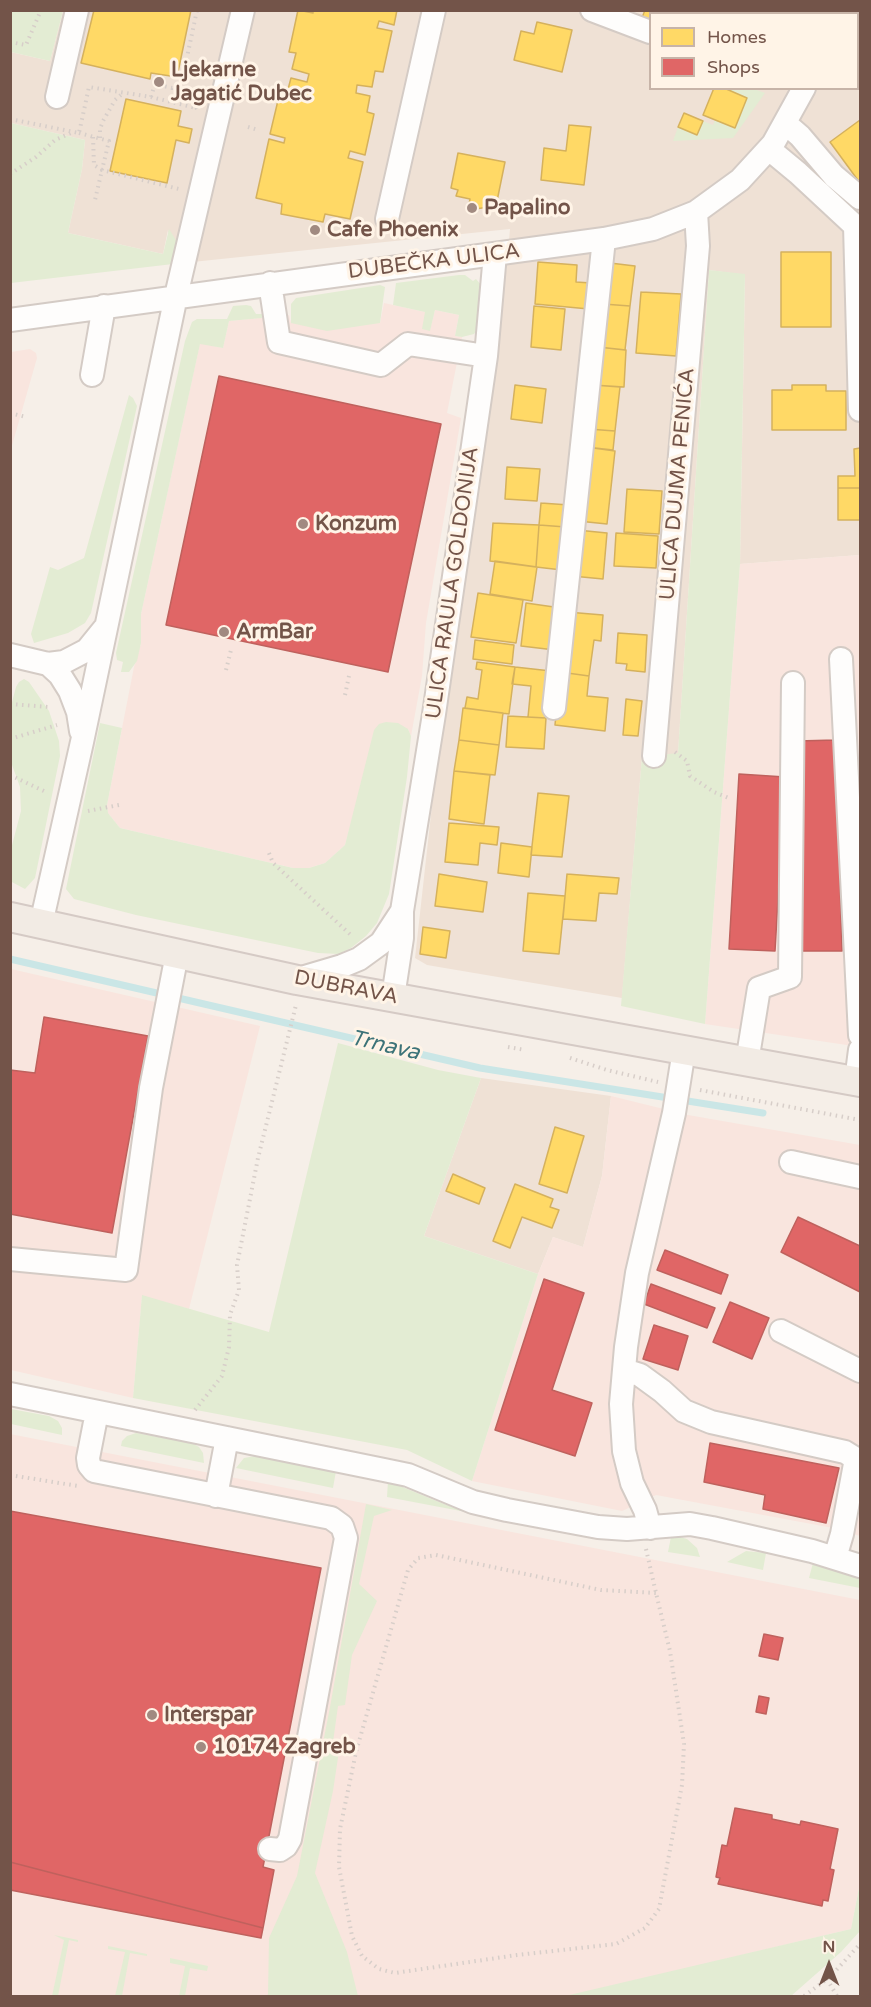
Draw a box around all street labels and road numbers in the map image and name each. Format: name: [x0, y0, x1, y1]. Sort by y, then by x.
street label: DUBEČKA ULICA: [347, 239, 521, 285]
street label: ULICA DUJMA PENIĆA: [655, 367, 701, 601]
street label: ULICA RAULA GOLDONIJA: [421, 445, 485, 721]
street label: DUBRAVA: [292, 966, 400, 1010]

